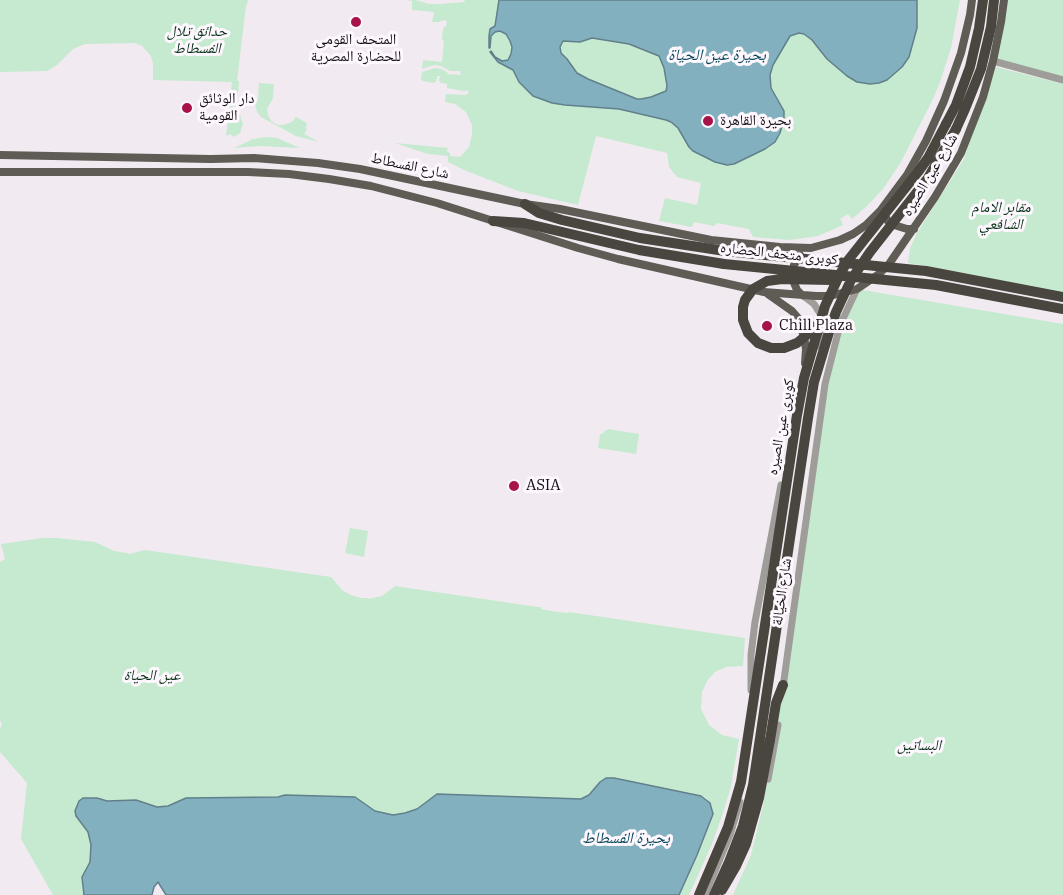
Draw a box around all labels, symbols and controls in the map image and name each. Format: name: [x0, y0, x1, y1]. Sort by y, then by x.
marker: المتحف القومى للحضارة المصرية: [349, 15, 363, 29]
park label: حدائق تلال الفسطاط: [167, 23, 227, 58]
place label: المتحف القومى للحضارة المصرية: [311, 31, 401, 66]
water label: بحيرة عين الحياة: [668, 45, 766, 65]
place label: دار الوثائق القومية: [199, 90, 255, 125]
marker: دار الوثائق القومية: [180, 101, 194, 115]
place label: بحيرة القاهرة: [720, 112, 791, 130]
marker: بحيرة القاهرة: [701, 114, 715, 128]
street label: شارع عين الصيره: [898, 130, 962, 220]
street label: شارع الفسطاط: [369, 149, 451, 183]
park label: مقابر الامام الشافعي: [971, 199, 1031, 234]
street label: كوبرى متحف الحضاره: [719, 239, 839, 269]
place label: Chill Plaza: [779, 317, 853, 335]
marker: Chill Plaza: [760, 319, 774, 333]
street label: كوبرى عين الصيره: [764, 377, 798, 477]
place label: ASIA: [526, 477, 561, 495]
marker: ASIA: [507, 479, 521, 493]
street label: شارع الخيالة: [768, 557, 796, 627]
park label: عين الحياة: [124, 667, 180, 685]
park label: البساتين: [897, 737, 941, 755]
water label: بحيرة الفسطاط: [582, 828, 670, 848]

